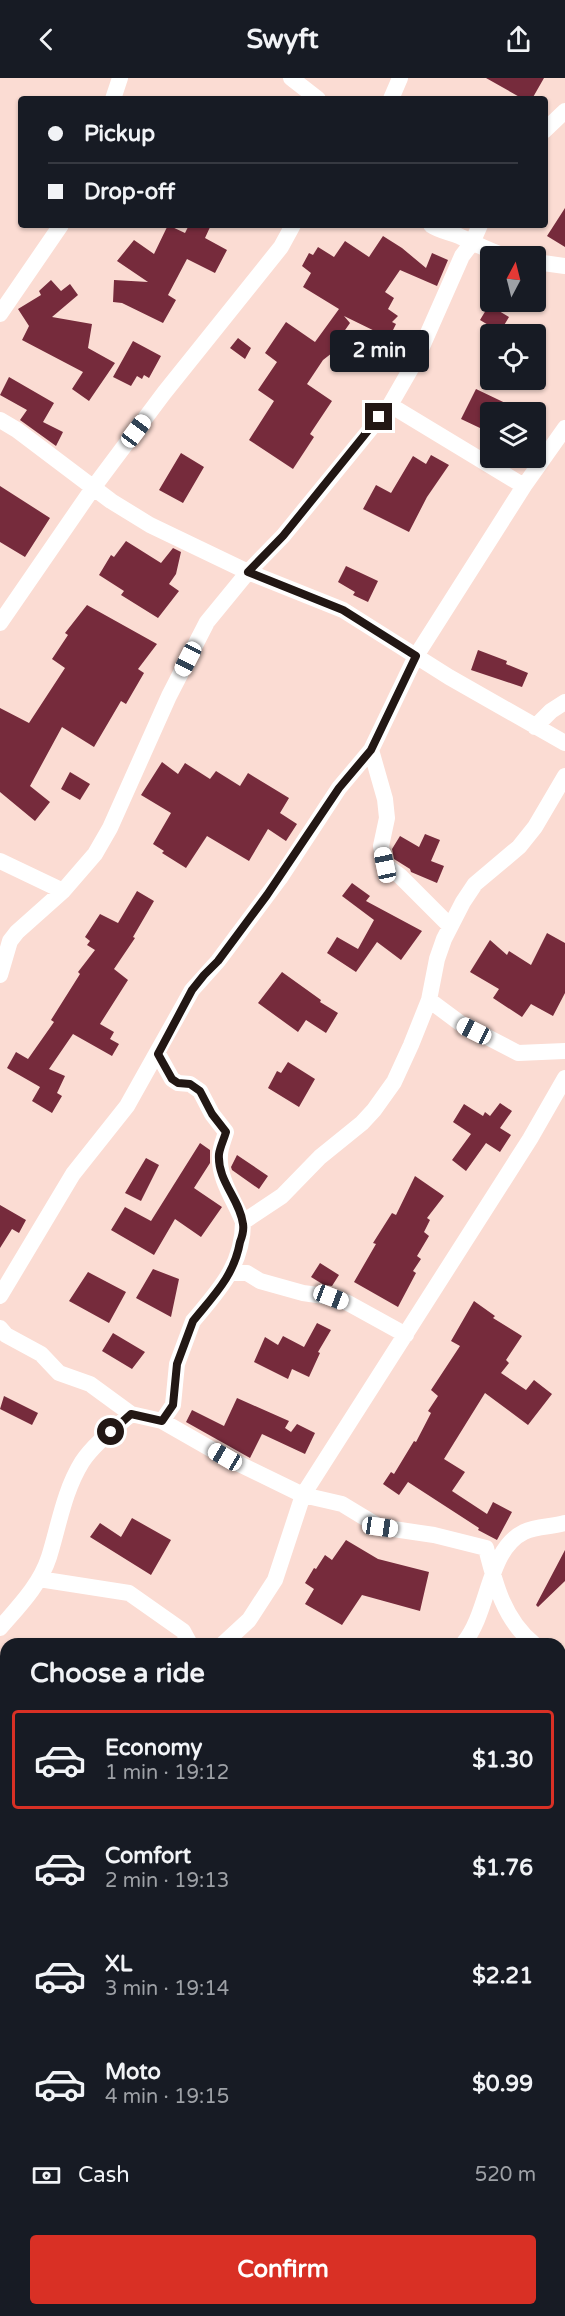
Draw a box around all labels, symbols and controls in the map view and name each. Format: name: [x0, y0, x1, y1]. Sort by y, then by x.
icon: back: [30, 23, 63, 56]
text: Swyft: [246, 23, 319, 56]
icon: share: [502, 23, 535, 56]
text: Pickup: [84, 121, 155, 147]
text: Drop-off: [84, 179, 175, 205]
north arrow: [480, 246, 546, 312]
map controls: [480, 246, 546, 468]
button: locate: [480, 324, 546, 390]
callout: 2 min: [330, 330, 428, 372]
text: 2 min: [353, 339, 406, 363]
button: layers: [480, 402, 546, 468]
route end: [365, 403, 392, 430]
car: [118, 411, 154, 451]
car: [172, 639, 204, 679]
car: [372, 846, 398, 884]
car: [454, 1015, 494, 1047]
car: [311, 1282, 351, 1312]
route start: [97, 1418, 124, 1445]
car: [205, 1440, 245, 1474]
car: [361, 1516, 399, 1538]
text: Choose a ride: [30, 1657, 205, 1690]
icon: car: [33, 1733, 87, 1787]
text: Economy: [105, 1735, 202, 1761]
text: $1.30: [472, 1747, 533, 1773]
text: 1 min · 19:12: [105, 1761, 229, 1785]
icon: car: [33, 1841, 87, 1895]
text: Comfort: [105, 1843, 191, 1869]
text: $1.76: [472, 1855, 533, 1881]
text: 2 min · 19:13: [105, 1869, 229, 1893]
icon: car: [33, 1949, 87, 2003]
text: XL: [105, 1951, 132, 1977]
text: $2.21: [472, 1963, 533, 1989]
text: 3 min · 19:14: [105, 1977, 229, 2001]
icon: car: [33, 2057, 87, 2111]
text: Moto: [105, 2059, 161, 2085]
text: $0.99: [472, 2071, 533, 2097]
text: 4 min · 19:15: [105, 2085, 229, 2109]
icon: cash: [30, 2159, 63, 2192]
text: Cash: [78, 2162, 130, 2188]
text: 520 m: [475, 2163, 536, 2187]
button: Confirm: [30, 2235, 536, 2304]

